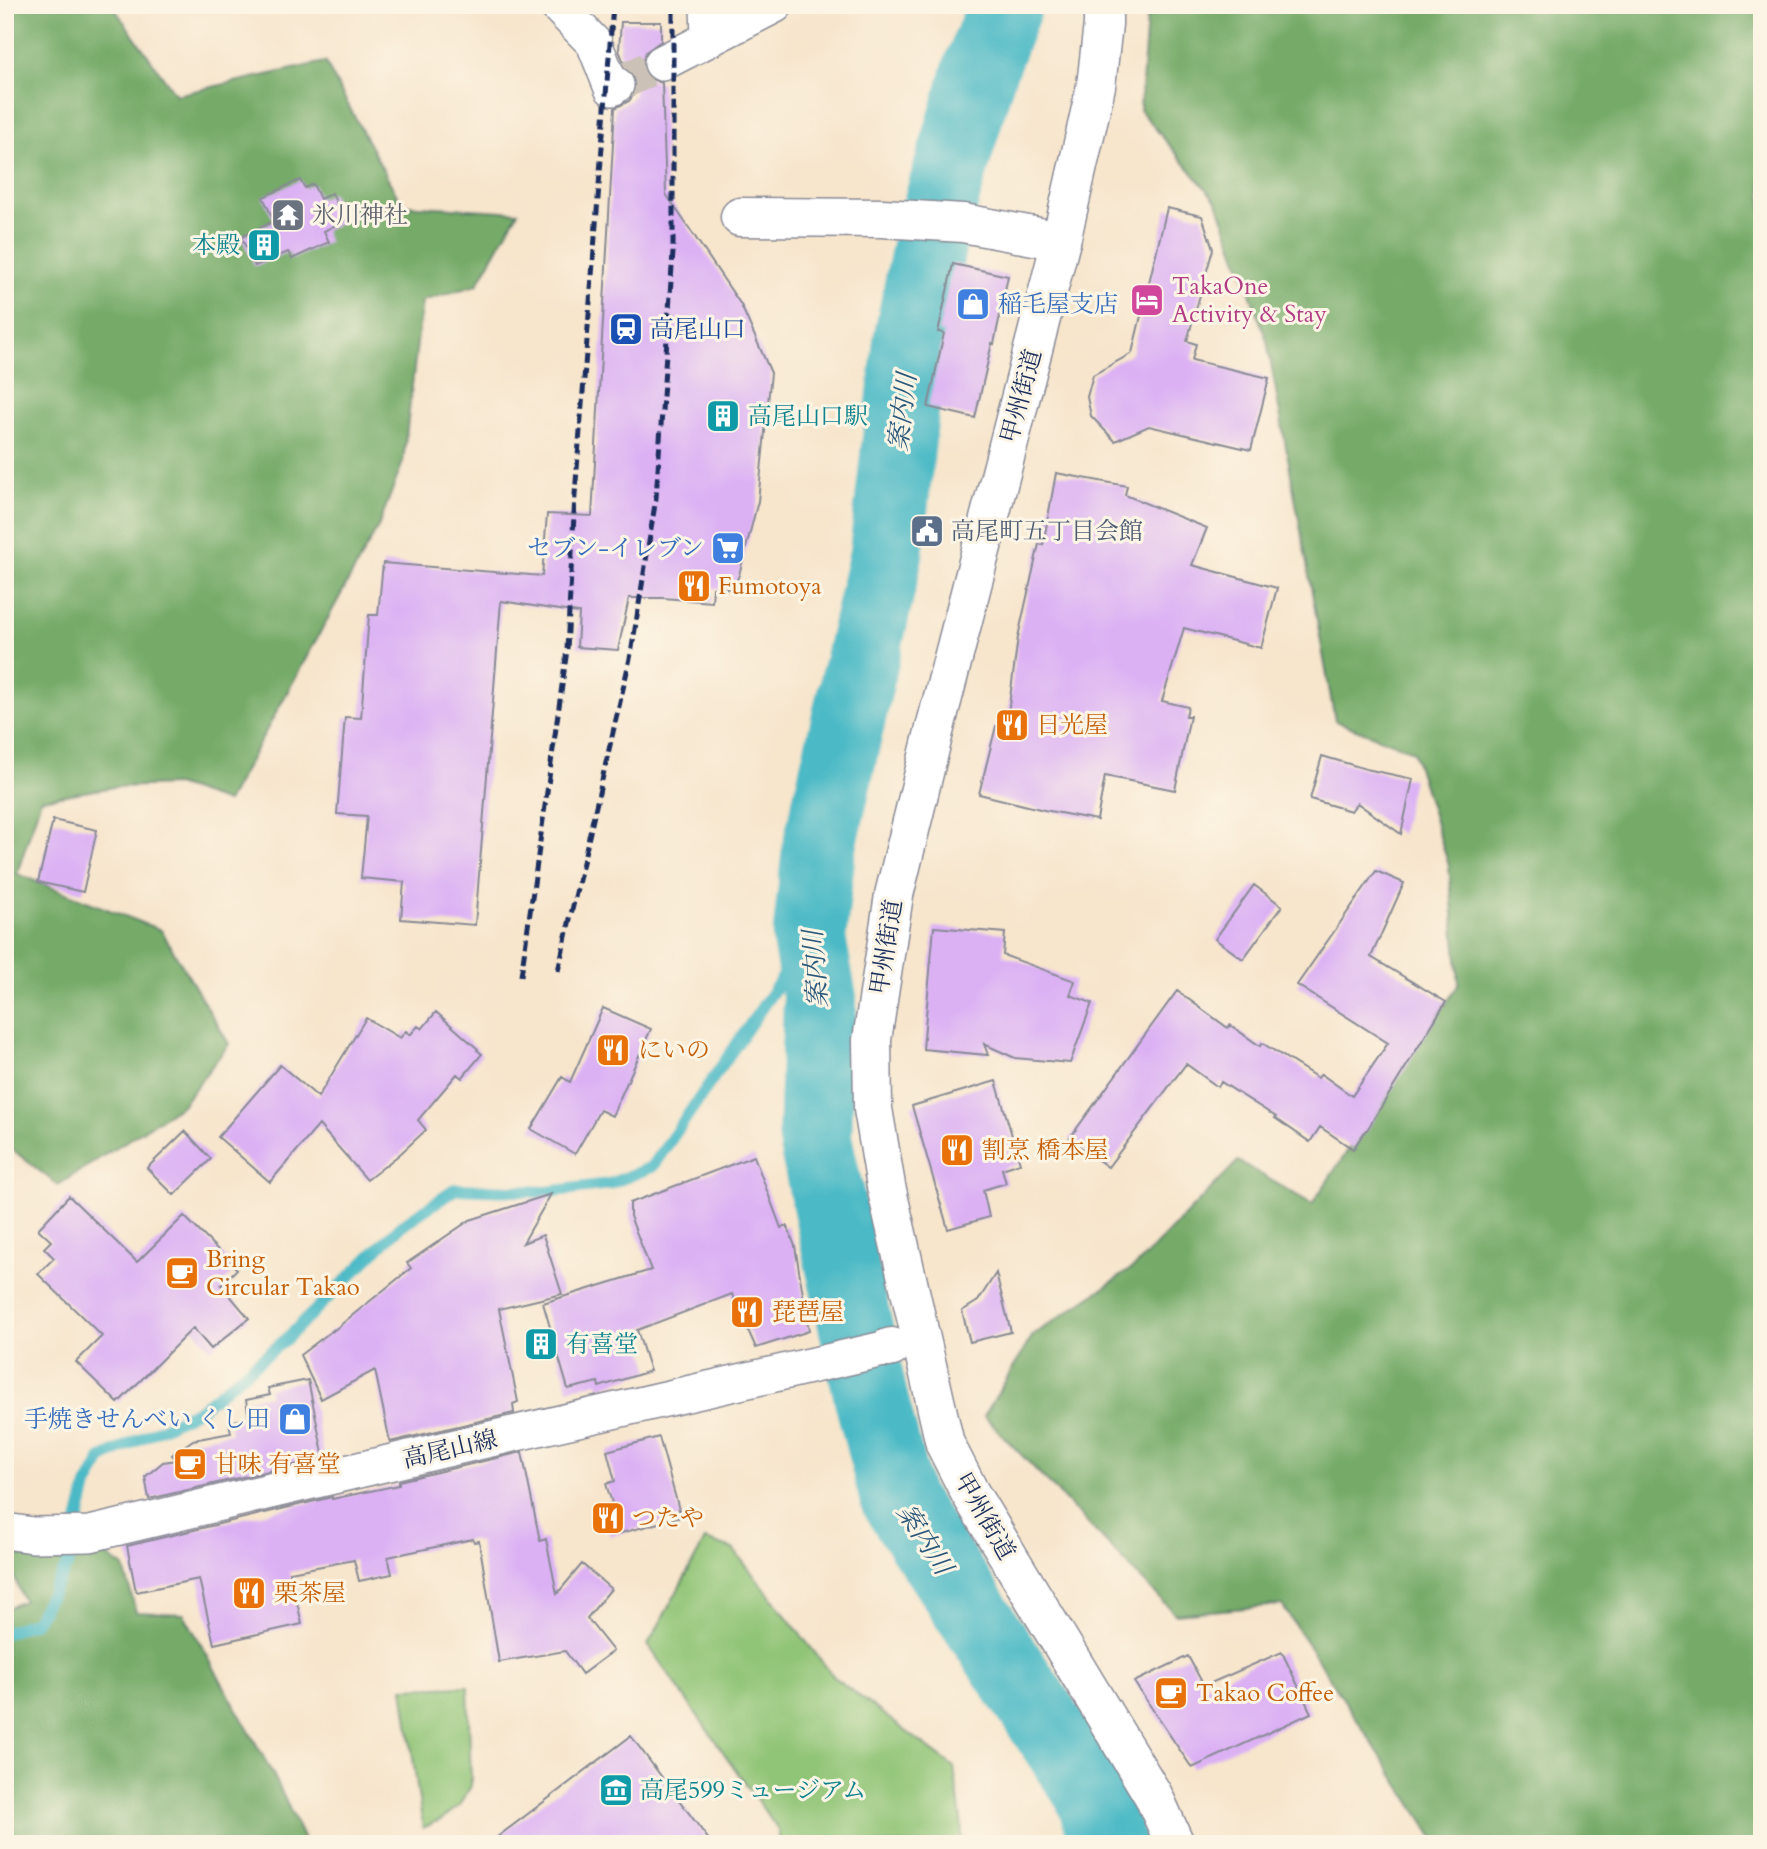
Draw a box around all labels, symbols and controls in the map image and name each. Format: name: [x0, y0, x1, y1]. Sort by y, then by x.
temple icon: 氷川神社: [269, 196, 307, 234]
place label: 氷川神社: [312, 199, 408, 232]
building icon: 本殿: [245, 226, 283, 264]
place label: 本殿: [192, 229, 240, 262]
place label: TakaOne Activity & Stay: [1172, 270, 1327, 331]
hotel icon: TakaOne Activity & Stay: [1128, 281, 1166, 319]
shop icon: 稲毛屋支店: [954, 285, 992, 323]
place label: 稲毛屋支店: [998, 288, 1118, 321]
station icon: 高尾山口: [607, 310, 645, 348]
place label: 高尾山口: [650, 313, 746, 346]
street label: 甲州街道: [993, 345, 1050, 447]
water label: 案内川: [880, 368, 925, 453]
building icon: 高尾山口駅: [704, 397, 742, 435]
place label: 高尾山口駅: [748, 400, 868, 433]
public building icon: 高尾町五丁目会館: [908, 512, 946, 550]
place label: 高尾町五丁目会館: [951, 515, 1143, 548]
supermarket icon: セブン-イレブン: [709, 529, 747, 567]
place label: セブン-イレブン: [527, 532, 704, 565]
restaurant icon: Fumotoya: [675, 567, 713, 605]
place label: Fumotoya: [718, 570, 822, 603]
restaurant icon: 日光屋: [993, 706, 1031, 744]
place label: 日光屋: [1036, 709, 1108, 742]
street label: 甲州街道: [863, 897, 910, 997]
water label: 案内川: [795, 926, 836, 1009]
restaurant icon: にいの: [594, 1031, 632, 1069]
place label: にいの: [638, 1034, 710, 1067]
restaurant icon: 割烹 橋本屋: [938, 1131, 976, 1169]
place label: 割烹 橋本屋: [982, 1134, 1108, 1167]
place label: Bring Circular Takao: [206, 1243, 360, 1304]
cafe icon: Bring Circular Takao: [163, 1254, 201, 1292]
restaurant icon: 琵琶屋: [728, 1293, 766, 1331]
place label: 琵琶屋: [772, 1296, 844, 1329]
building icon: 有喜堂: [522, 1325, 560, 1363]
place label: 有喜堂: [566, 1328, 638, 1361]
shop icon: 手焼きせんべい くし田: [276, 1400, 314, 1438]
place label: 手焼きせんべい くし田: [24, 1403, 270, 1436]
street label: 高尾山線: [400, 1423, 501, 1476]
cafe icon: 甘味 有喜堂: [171, 1445, 209, 1483]
place label: 甘味 有喜堂: [214, 1448, 340, 1481]
street label: 甲州街道: [946, 1466, 1023, 1566]
water label: 案内川: [889, 1497, 962, 1584]
restaurant icon: つたや: [589, 1499, 627, 1537]
place label: つたや: [632, 1502, 704, 1535]
restaurant icon: 栗茶屋: [230, 1574, 268, 1612]
place label: 栗茶屋: [274, 1577, 346, 1610]
cafe icon: Takao Coffee: [1152, 1674, 1190, 1712]
place label: Takao Coffee: [1196, 1677, 1334, 1710]
museum icon: 高尾599ミュージアム: [597, 1771, 635, 1809]
place label: 高尾599ミュージアム: [640, 1774, 866, 1807]

